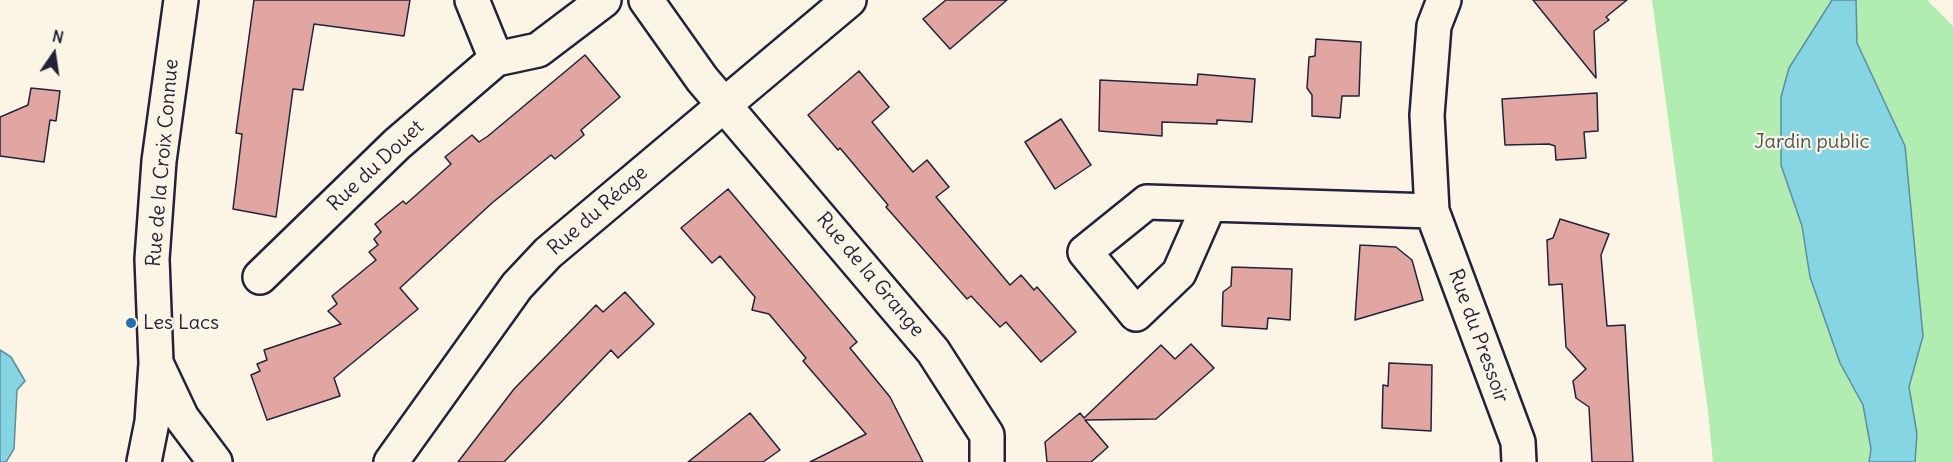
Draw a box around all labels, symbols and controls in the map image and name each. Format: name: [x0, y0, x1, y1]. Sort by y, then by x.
north arrow: [24, 24, 84, 84]
text: N: [50, 25, 66, 47]
street label: Rue de la Croix Connue: [142, 58, 184, 268]
street label: Rue du Douet: [323, 115, 429, 217]
park label: Jardin public: [1754, 130, 1870, 154]
street label: Rue du Réage: [543, 161, 653, 261]
street label: Rue de la Grange: [811, 208, 929, 342]
street label: Rue du Pressoir: [1443, 266, 1513, 406]
place label: Les Lacs: [143, 311, 219, 335]
marker: Les Lacs: [124, 316, 138, 330]

